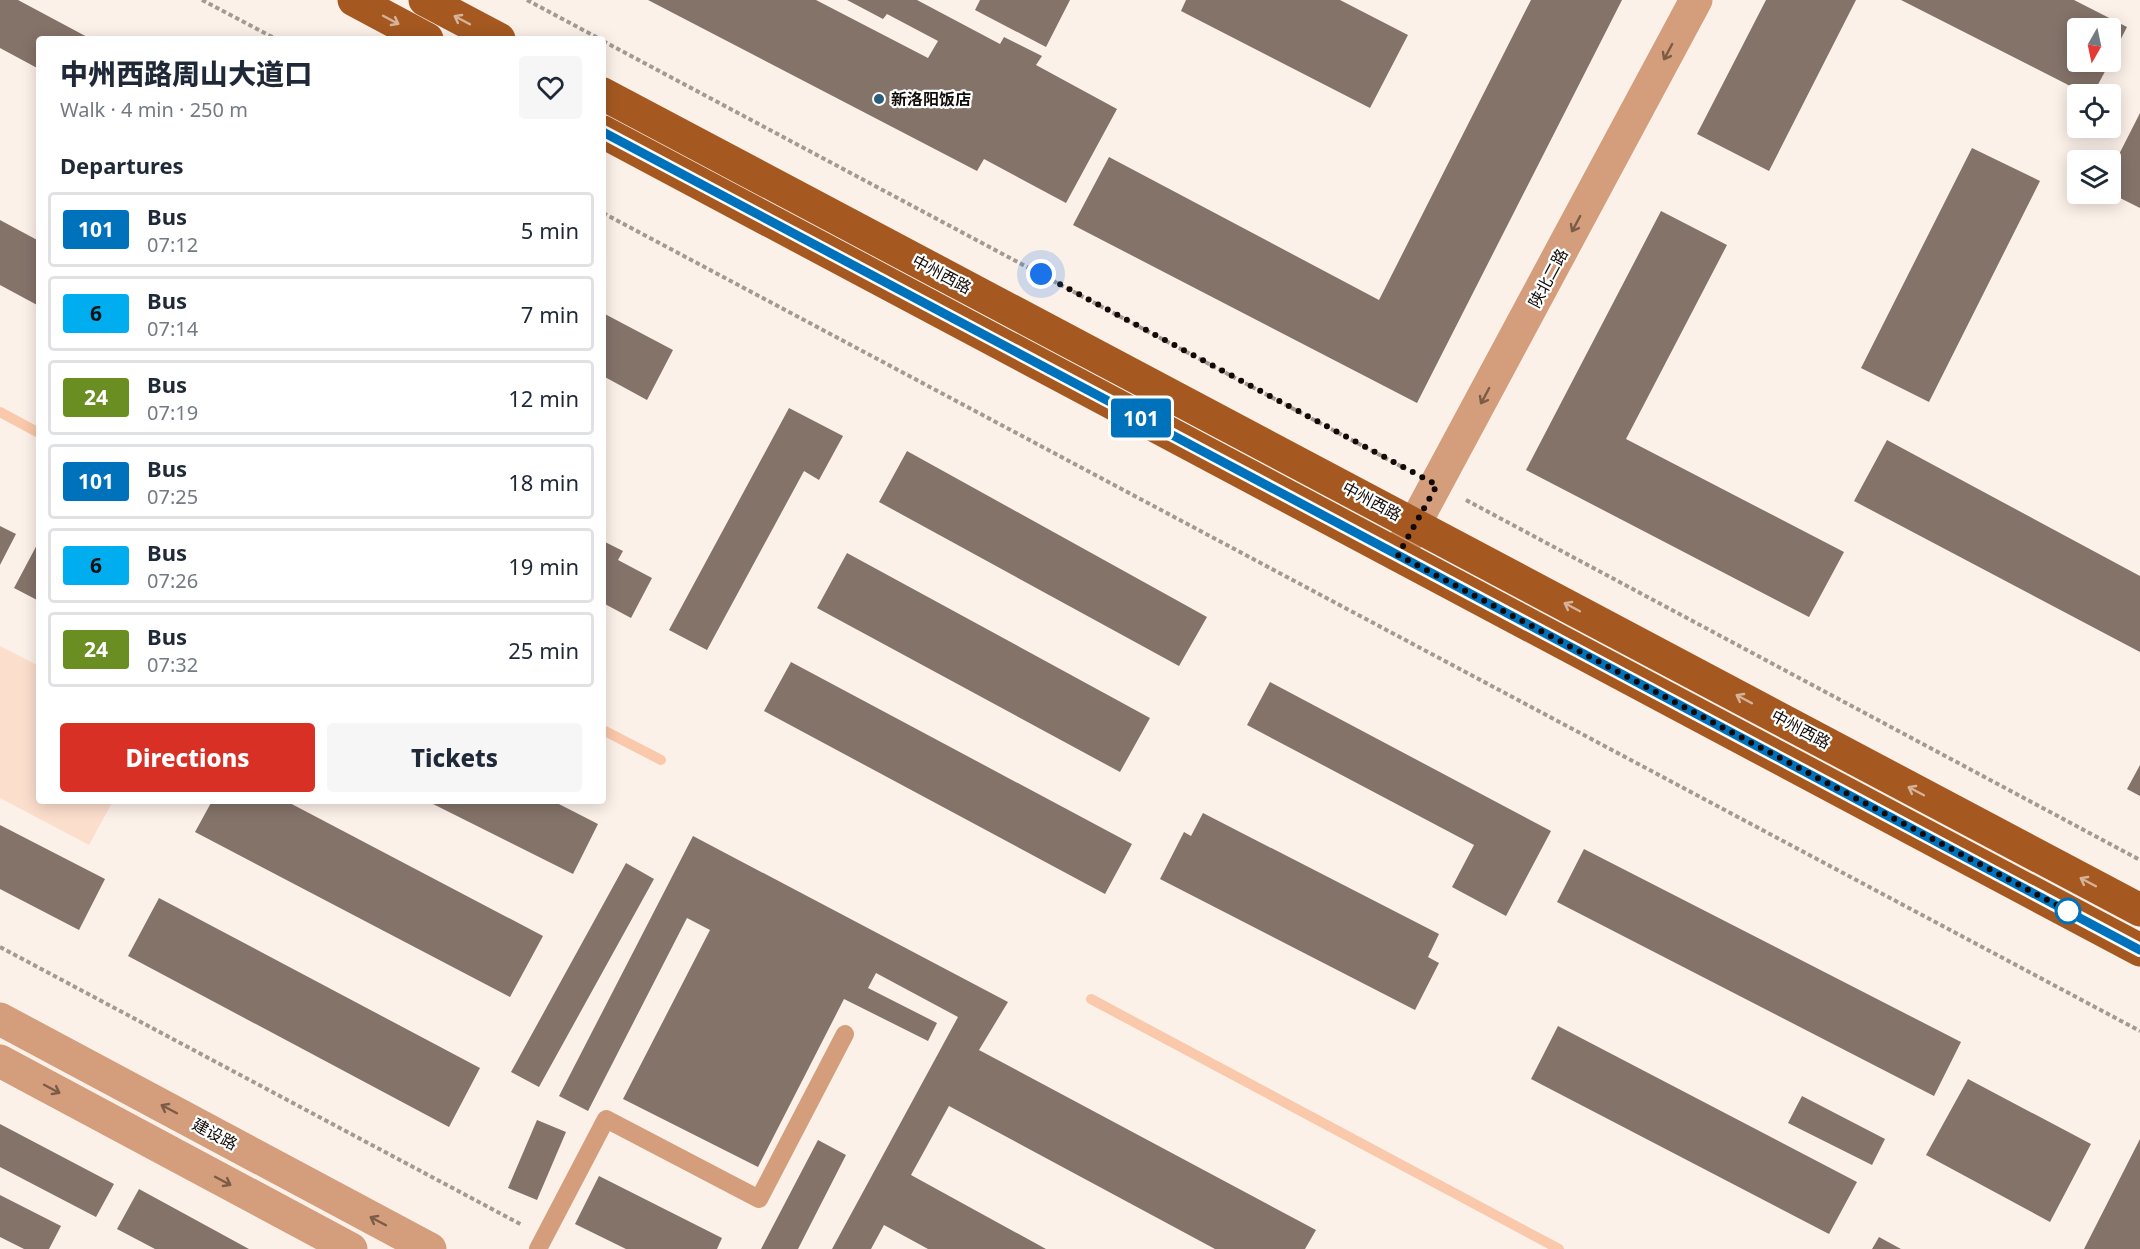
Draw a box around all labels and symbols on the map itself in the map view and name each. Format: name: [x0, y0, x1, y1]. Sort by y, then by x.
one-way arrow: [453, 13, 471, 25]
one-way arrow: [381, 14, 399, 26]
north arrow: [2067, 18, 2121, 72]
one-way arrow: [1662, 42, 1673, 60]
place label: 新洛阳饭店: [891, 88, 971, 110]
marker: 新洛阳饭店: [872, 92, 886, 106]
one-way arrow: [1570, 214, 1582, 232]
street label: 陕北二路: [1523, 245, 1573, 311]
street label: 中州西路: [909, 249, 975, 299]
your location: [1026, 259, 1056, 289]
one-way arrow: [1479, 386, 1490, 404]
line badge: 101: [1106, 398, 1176, 438]
street label: 中州西路: [1339, 476, 1405, 526]
one-way arrow: [1564, 601, 1581, 613]
one-way arrow: [1736, 693, 1753, 705]
street label: 中州西路: [1768, 704, 1834, 754]
one-way arrow: [1908, 785, 1926, 796]
one-way arrow: [2080, 876, 2098, 887]
unlabelled marker: [2055, 898, 2081, 924]
one-way arrow: [42, 1084, 60, 1095]
one-way arrow: [161, 1103, 178, 1115]
street label: 建设路: [189, 1113, 241, 1155]
one-way arrow: [214, 1176, 232, 1187]
one-way arrow: [370, 1215, 387, 1227]

